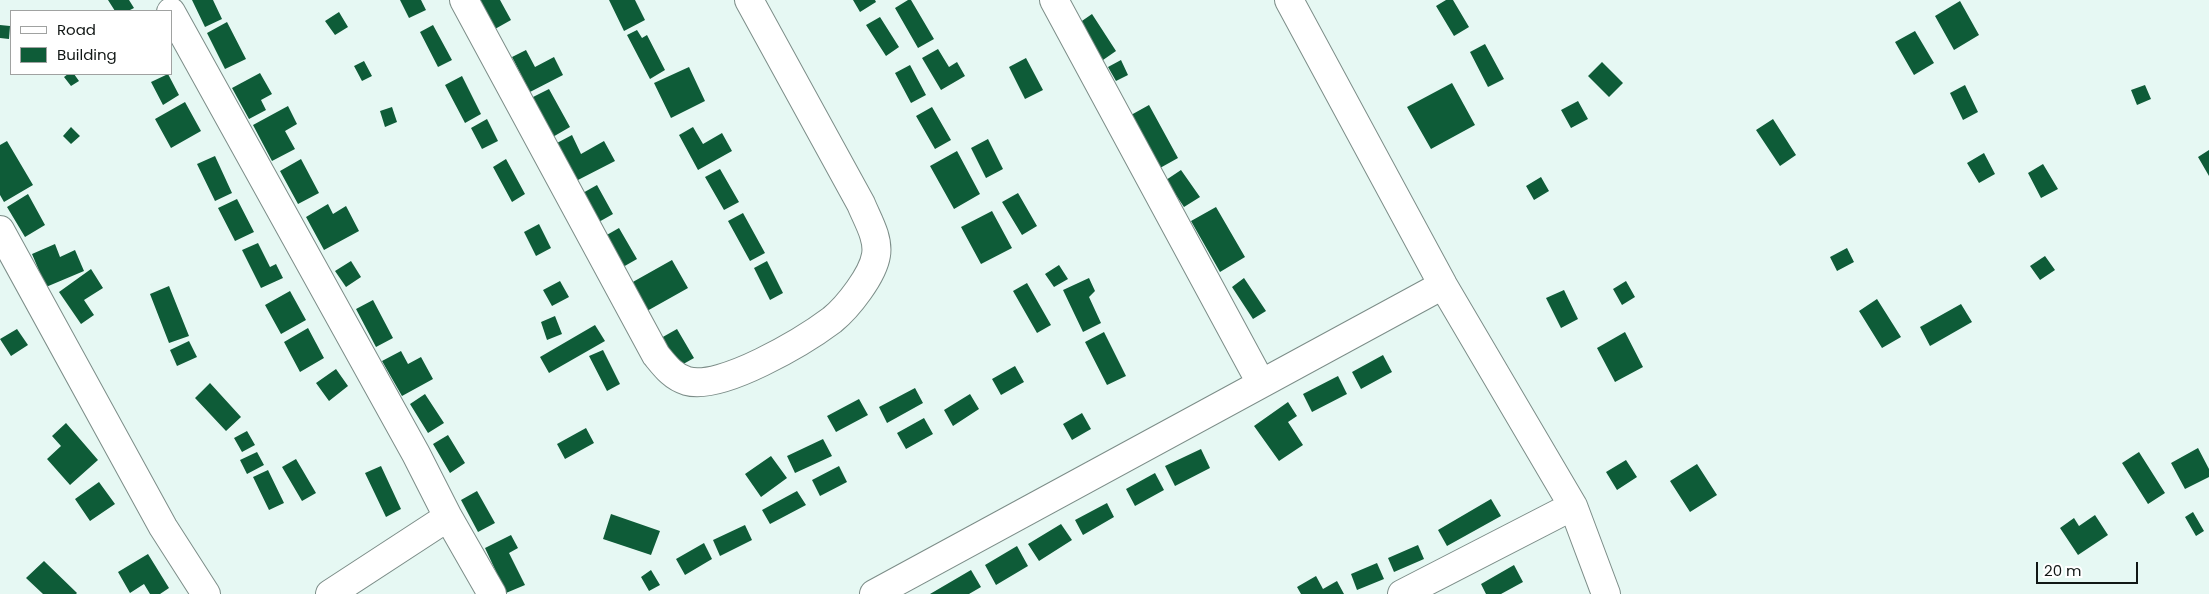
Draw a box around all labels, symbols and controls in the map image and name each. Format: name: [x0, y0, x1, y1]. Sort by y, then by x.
legend: [10, 10, 172, 75]
text: Road: [57, 19, 96, 40]
text: Building: [57, 44, 117, 65]
scale bar: [2039, 552, 2142, 584]
text: 20 m: [2044, 560, 2082, 581]

